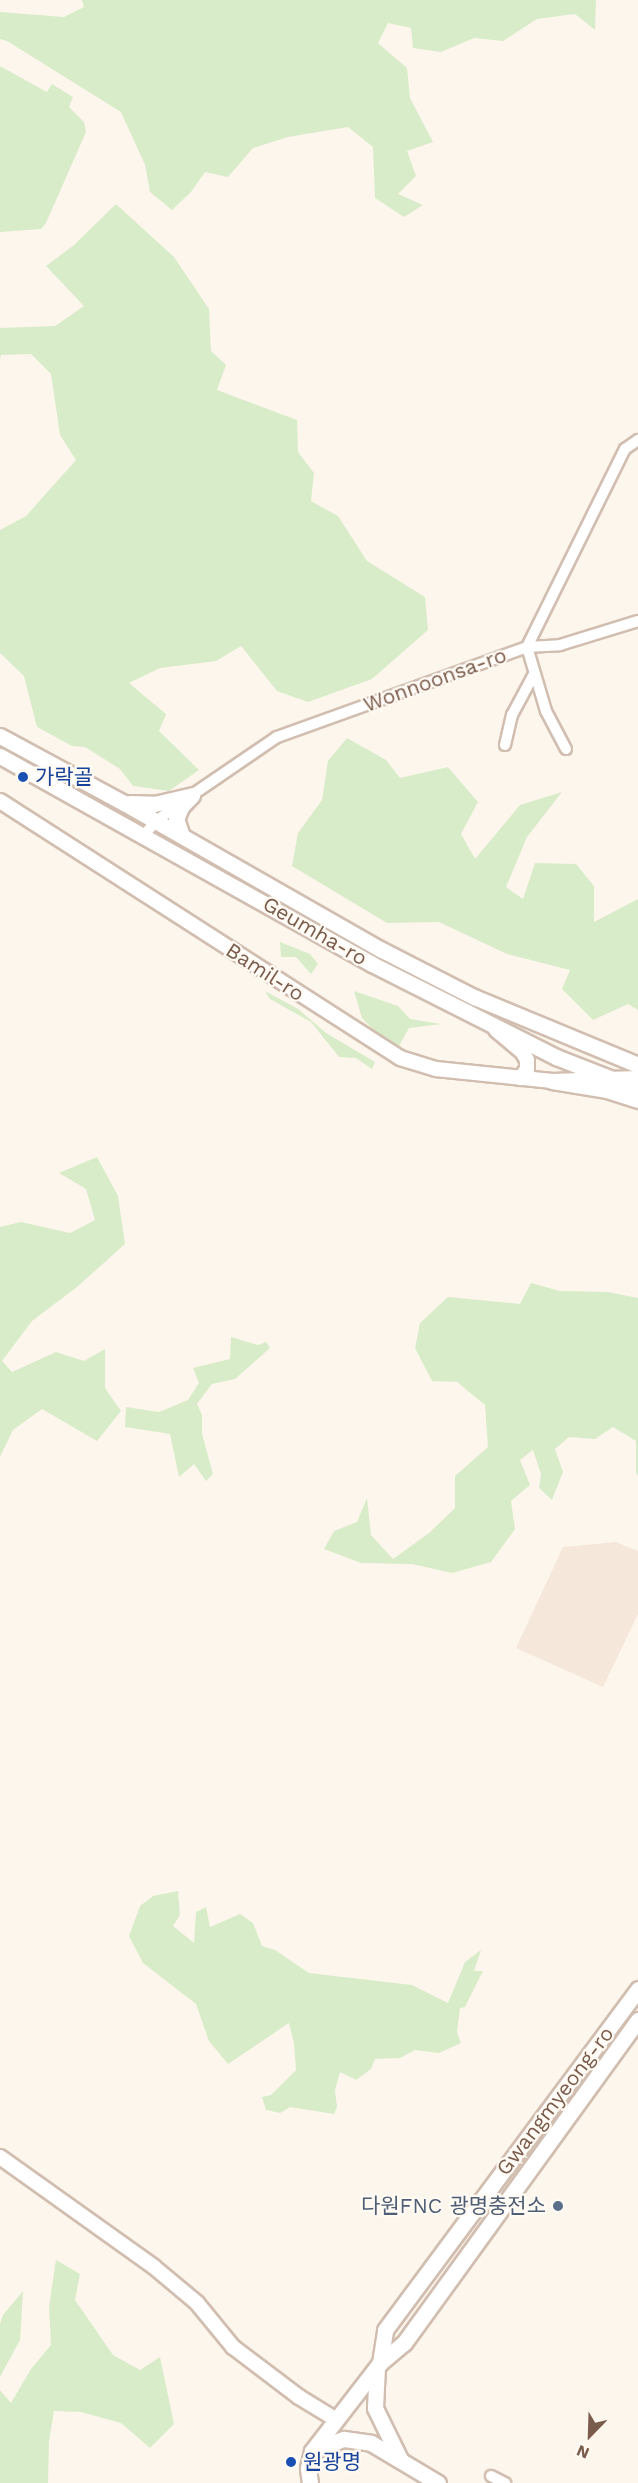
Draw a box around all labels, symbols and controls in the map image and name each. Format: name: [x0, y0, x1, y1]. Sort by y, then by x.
street label: Wonnoonsa-ro: [360, 642, 510, 718]
place label: 가락골: [35, 764, 93, 790]
marker: 가락골: [16, 770, 30, 784]
street label: Geumha-ro: [258, 891, 372, 971]
street label: Bamil-ro: [221, 937, 309, 1007]
street label: Gwangmyeong-ro: [491, 2022, 619, 2180]
place label: 다원FNC 광명충전소: [361, 2193, 546, 2219]
marker: 다원FNC 광명충전소: [551, 2199, 565, 2213]
north arrow: [560, 2405, 620, 2465]
text: N: [574, 2441, 592, 2463]
place label: 원광명: [303, 2449, 361, 2475]
marker: 원광명: [284, 2455, 298, 2469]

